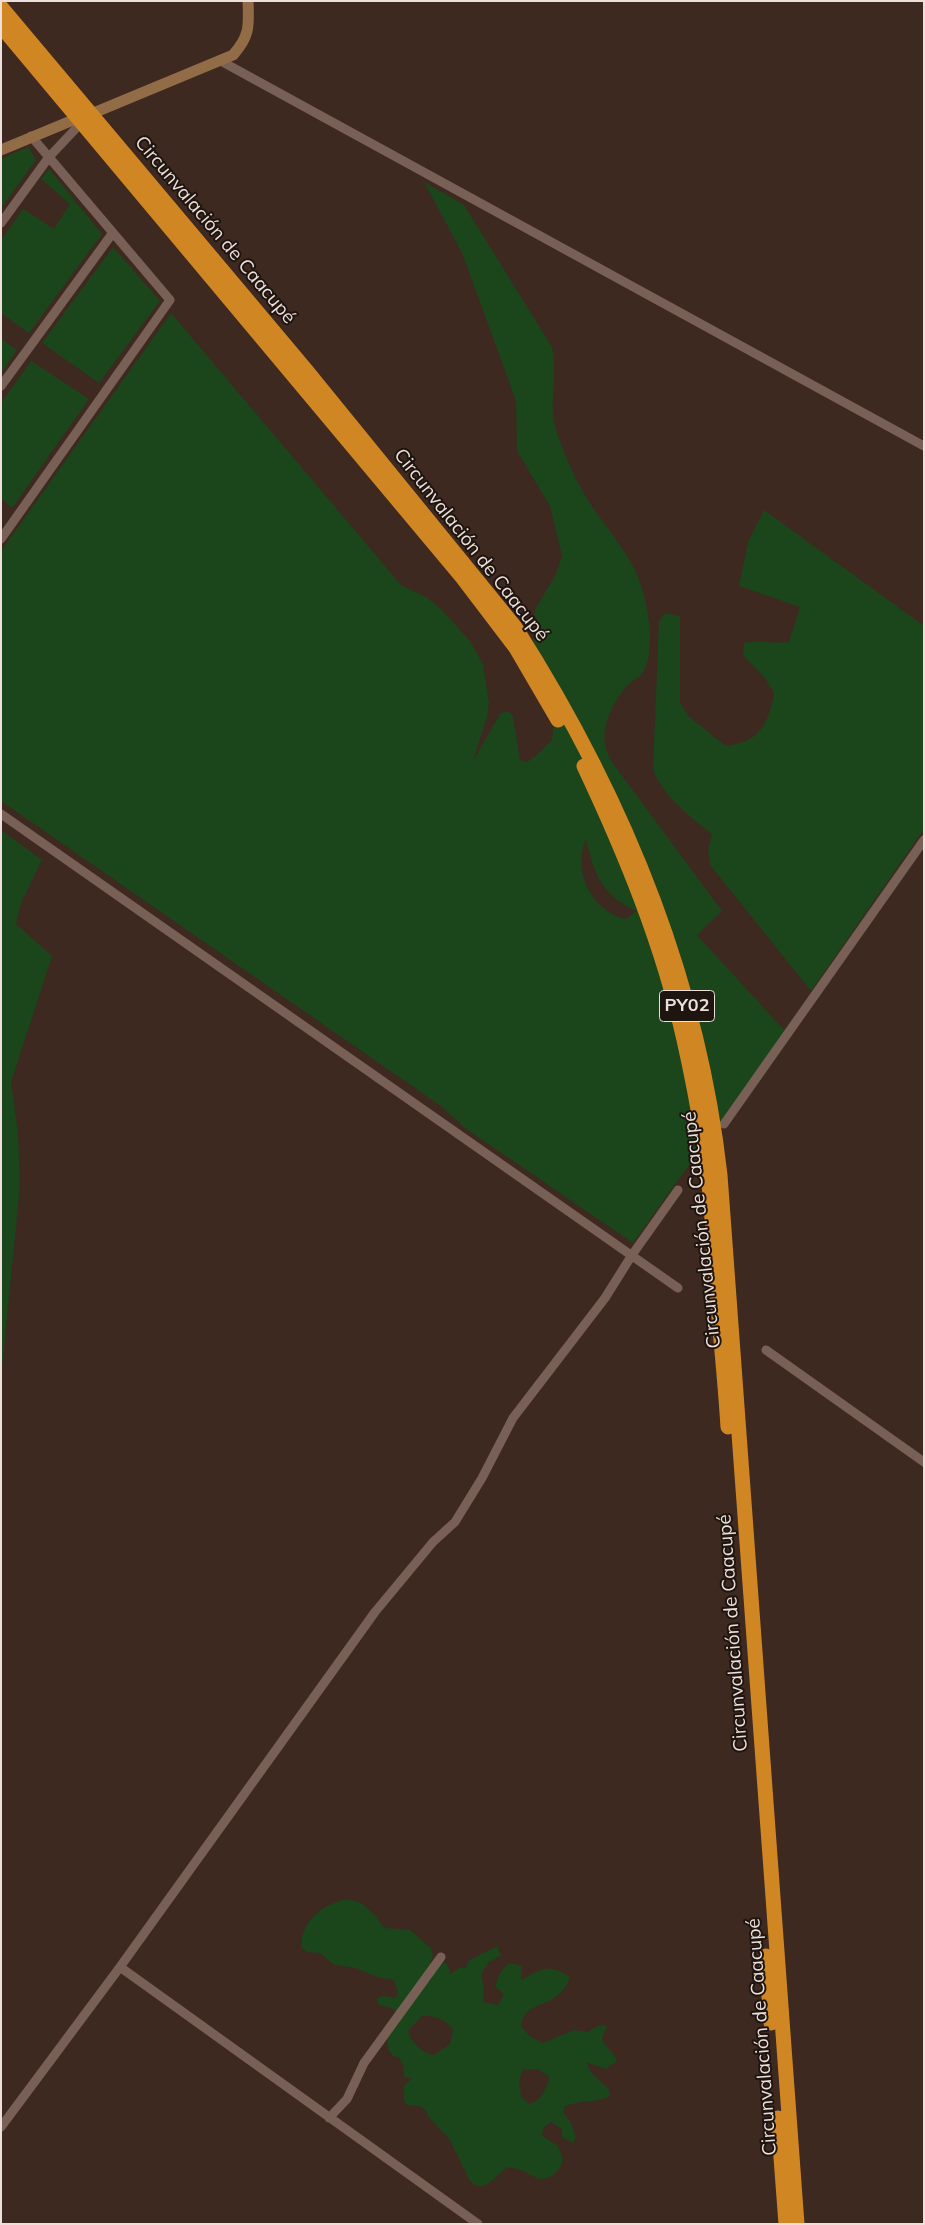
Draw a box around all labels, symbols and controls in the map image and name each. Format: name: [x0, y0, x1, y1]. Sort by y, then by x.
street label: Circunvalación de Caacupé: [130, 131, 300, 329]
street label: Circunvalación de Caacupé: [389, 444, 553, 646]
road number: PY02: [660, 990, 714, 1021]
street label: Circunvalación de Caacupé: [678, 1110, 726, 1350]
street label: Circunvalación de Caacupé: [713, 1513, 753, 1753]
street label: Circunvalación de Caacupé: [742, 1917, 782, 2157]

